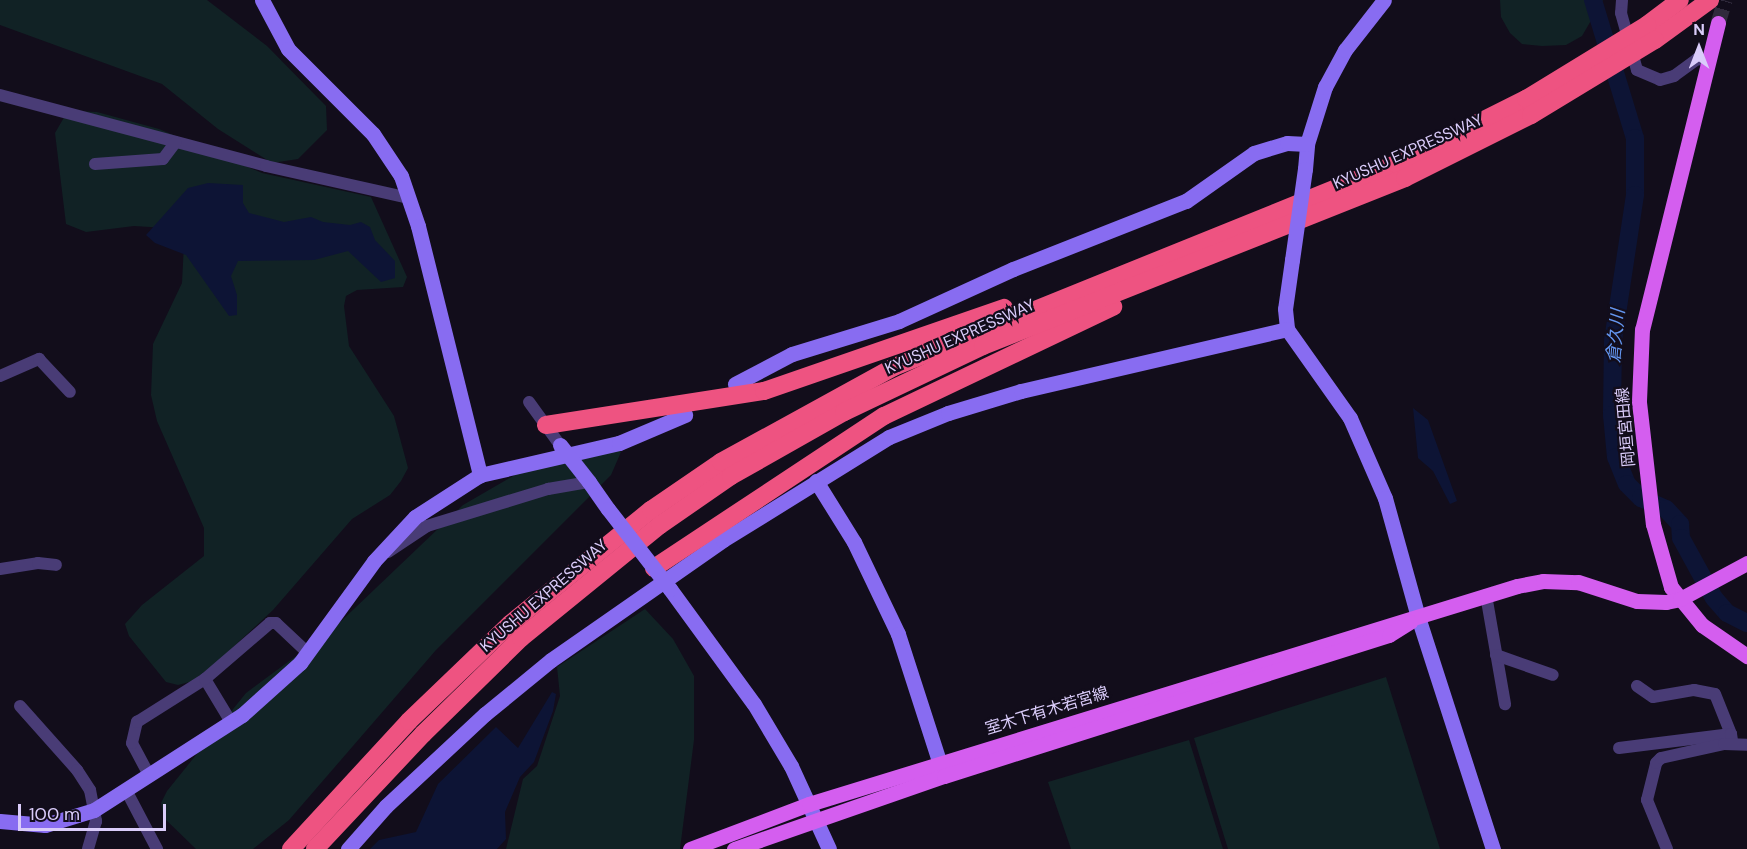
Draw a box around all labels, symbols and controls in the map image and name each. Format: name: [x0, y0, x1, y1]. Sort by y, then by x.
north arrow: [1669, 18, 1729, 78]
text: N: [1693, 19, 1705, 40]
street label: KYUSHU EXPRESSWAY: [1330, 110, 1486, 194]
street label: KYUSHU EXPRESSWAY: [882, 295, 1038, 379]
water label: 倉久川: [1603, 308, 1629, 364]
street label: 岡垣宮田線: [1613, 386, 1639, 468]
street label: KYUSHU EXPRESSWAY: [477, 536, 611, 656]
street label: 室木下有木若宮線: [983, 683, 1111, 739]
scale bar: [21, 792, 170, 830]
text: 100 m: [29, 802, 80, 826]

